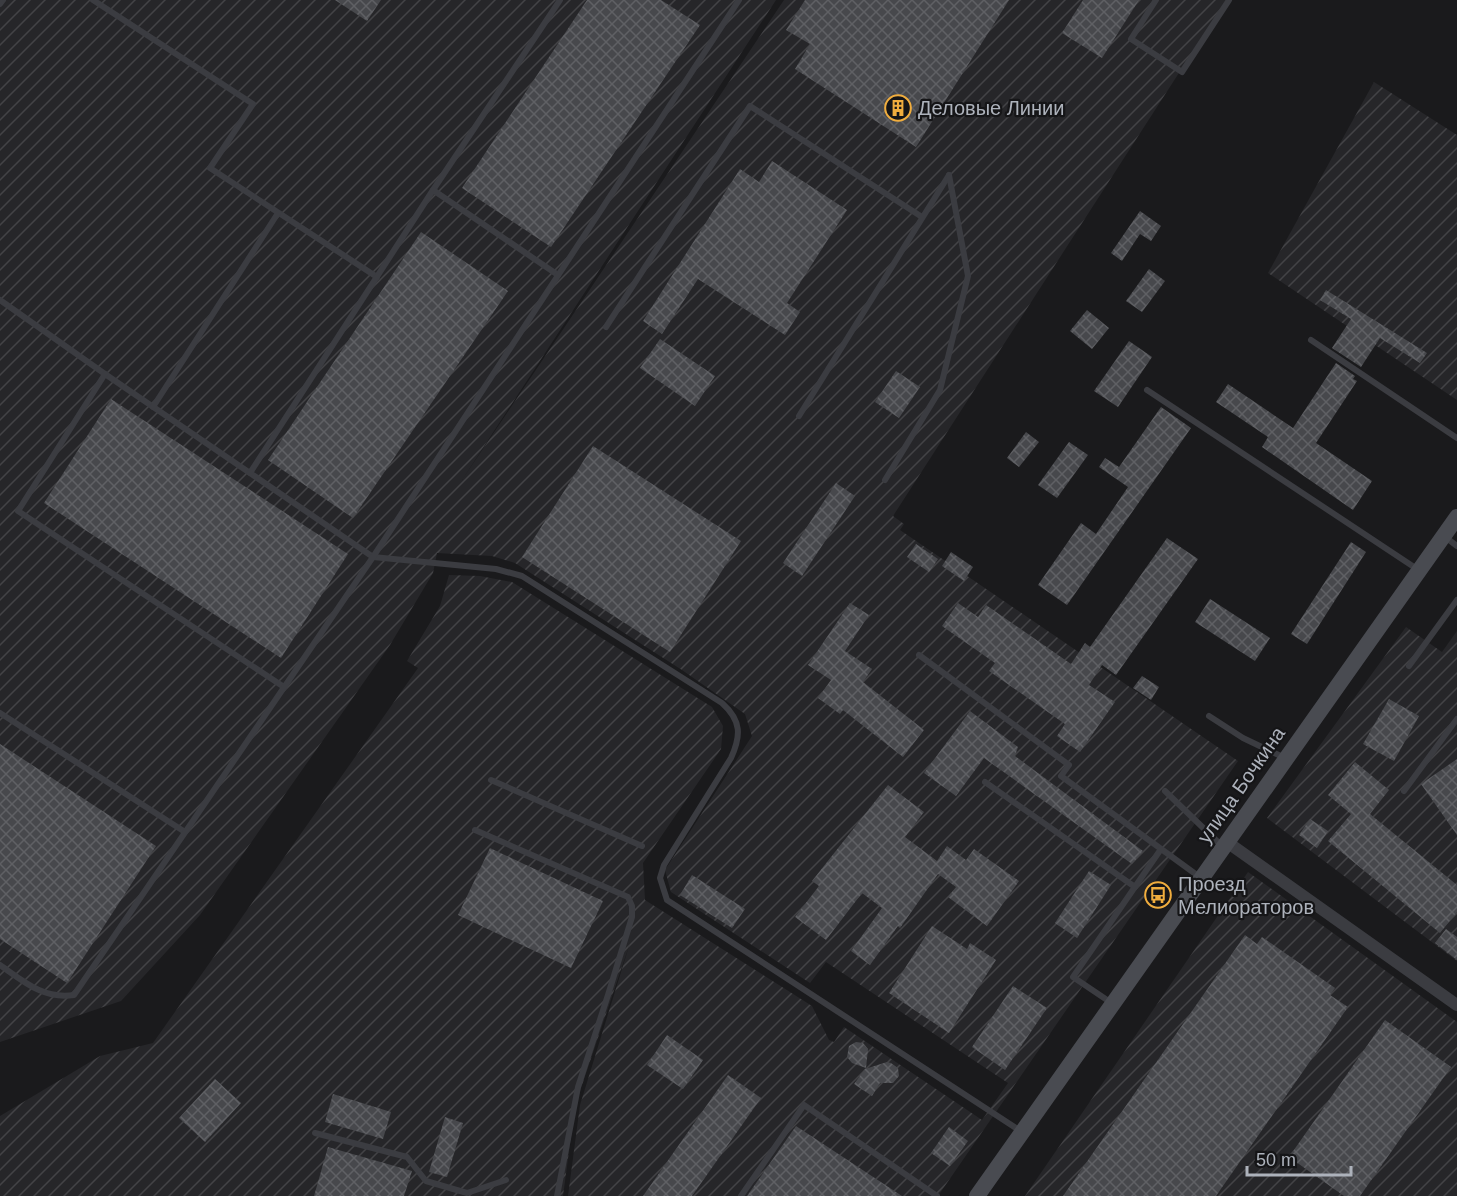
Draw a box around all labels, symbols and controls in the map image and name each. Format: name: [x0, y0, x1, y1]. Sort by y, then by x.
building icon: Деловые Линии: [883, 93, 913, 123]
place label: Деловые Линии: [918, 97, 1064, 119]
street label: улица Бочкина: [1193, 722, 1290, 847]
place label: Проезд Мелиораторов: [1178, 873, 1314, 918]
bus stop icon: Проезд Мелиораторов: [1143, 880, 1173, 910]
scale bar: [1247, 1139, 1350, 1177]
text: 50 m: [1256, 1150, 1296, 1170]

